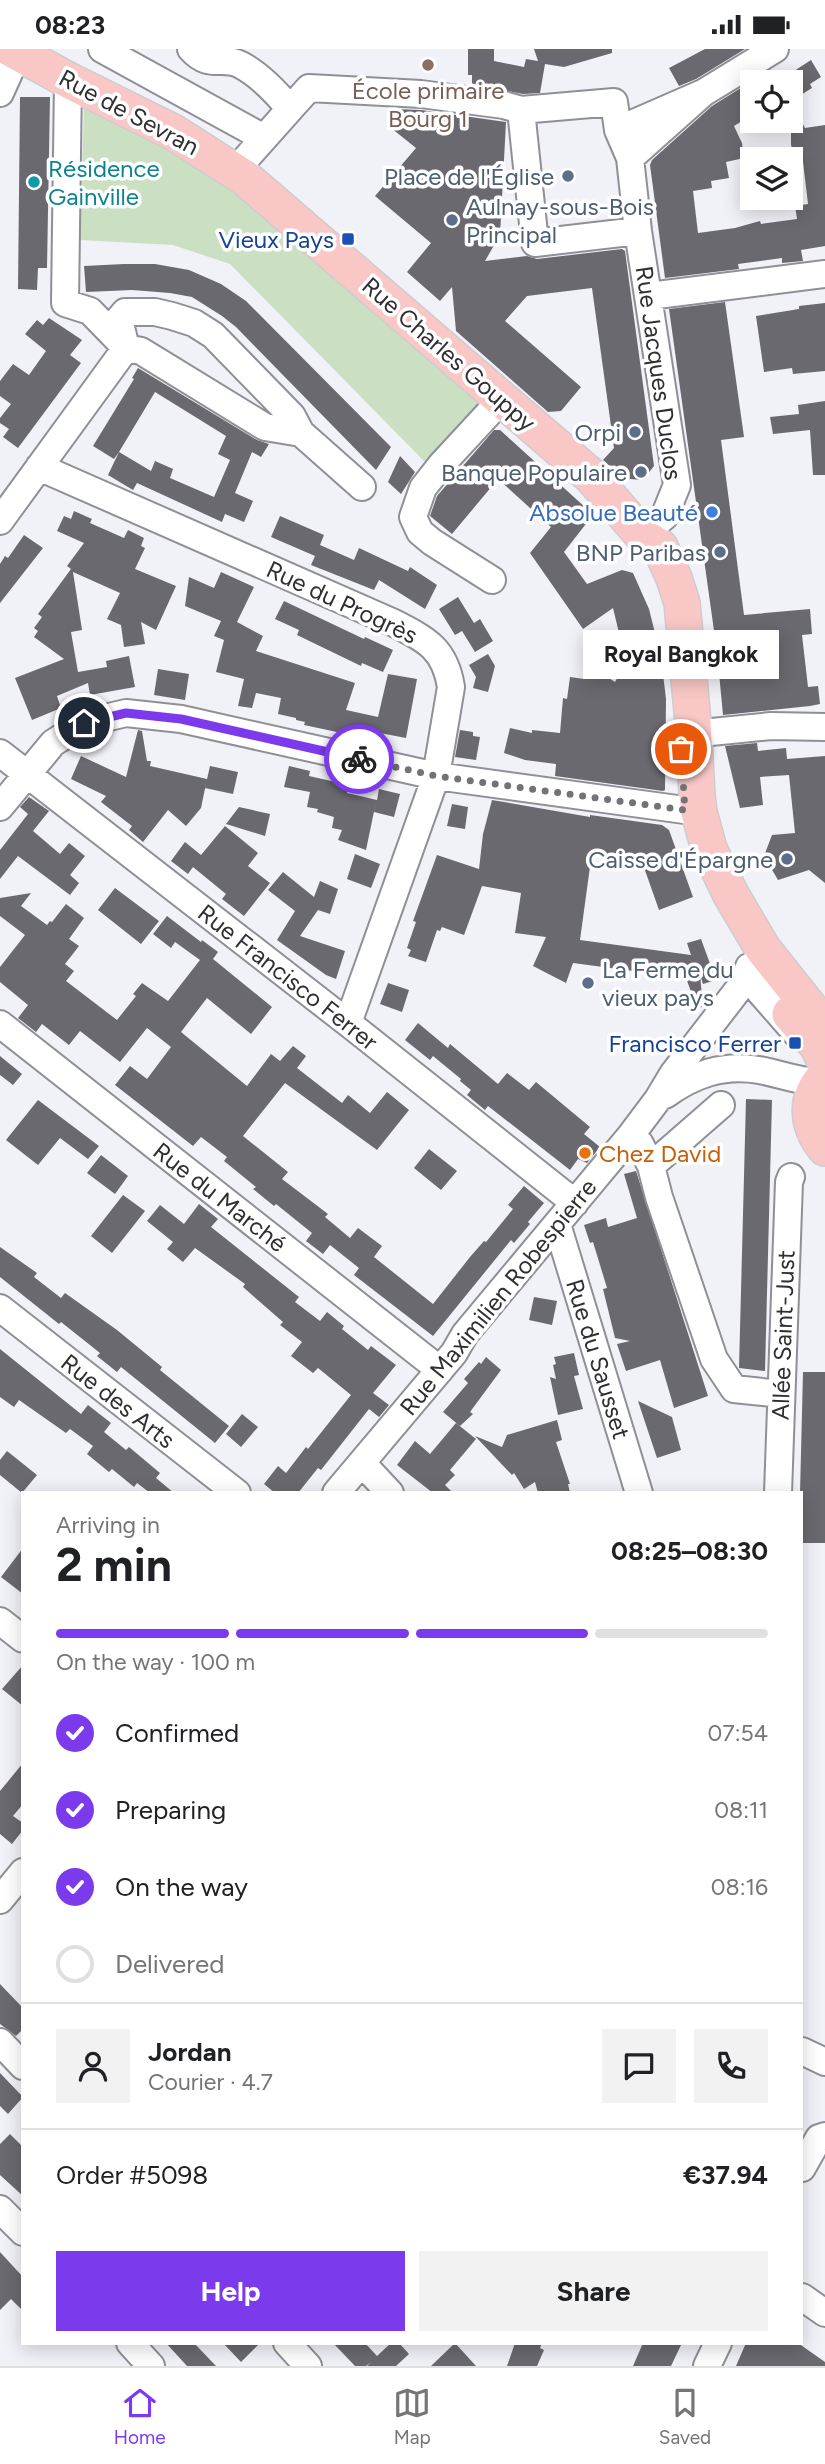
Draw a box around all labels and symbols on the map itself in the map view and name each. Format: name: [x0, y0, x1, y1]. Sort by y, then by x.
marker: École primaire Bourg 1: [420, 57, 436, 73]
street label: Rue de Sevran: [54, 63, 204, 161]
place label: École primaire Bourg 1: [352, 76, 504, 133]
place label: Résidence Gainville: [48, 154, 160, 211]
place label: Place de l'Église: [384, 162, 554, 191]
marker: Place de l'Église: [560, 168, 576, 184]
marker: Résidence Gainville: [26, 174, 42, 190]
place label: Aulnay-sous-Bois Principal: [466, 192, 654, 249]
marker: Aulnay-sous-Bois Principal: [444, 212, 460, 228]
place label: Vieux Pays: [218, 225, 334, 254]
marker: Vieux Pays: [340, 231, 356, 247]
street label: Rue Jacques Duclos: [630, 264, 688, 482]
street label: Rue Charles Gouppy: [356, 271, 542, 437]
place label: Orpi: [575, 418, 621, 447]
marker: Orpi: [627, 424, 643, 440]
place label: Banque Populaire: [441, 458, 627, 487]
marker: Banque Populaire: [633, 464, 649, 480]
place label: Absolue Beauté: [529, 498, 698, 527]
marker: Absolue Beauté: [704, 504, 720, 520]
place label: BNP Paribas: [576, 538, 706, 567]
marker: BNP Paribas: [712, 544, 728, 560]
street label: Rue du Progrès: [262, 554, 422, 650]
callout: Royal Bangkok: [583, 630, 779, 679]
pin: [54, 693, 114, 753]
pin: [651, 719, 711, 779]
courier: [324, 724, 394, 794]
place label: Caisse d'Épargne: [588, 845, 773, 874]
marker: Caisse d'Épargne: [779, 851, 795, 867]
street label: Rue Francisco Ferrer: [192, 898, 384, 1056]
place label: La Ferme du vieux pays: [602, 955, 734, 1012]
marker: La Ferme du vieux pays: [580, 975, 596, 991]
place label: Francisco Ferrer: [608, 1029, 781, 1058]
marker: Francisco Ferrer: [787, 1035, 803, 1051]
street label: Rue du Marché: [148, 1136, 292, 1258]
place label: Chez David: [599, 1139, 721, 1168]
marker: Chez David: [577, 1145, 593, 1161]
street label: Rue Maximilien Robespierre: [394, 1173, 602, 1421]
street label: Allée Saint-Just: [766, 1250, 800, 1420]
street label: Rue du Sausset: [560, 1276, 636, 1442]
street label: Rue des Arts: [55, 1348, 181, 1454]

